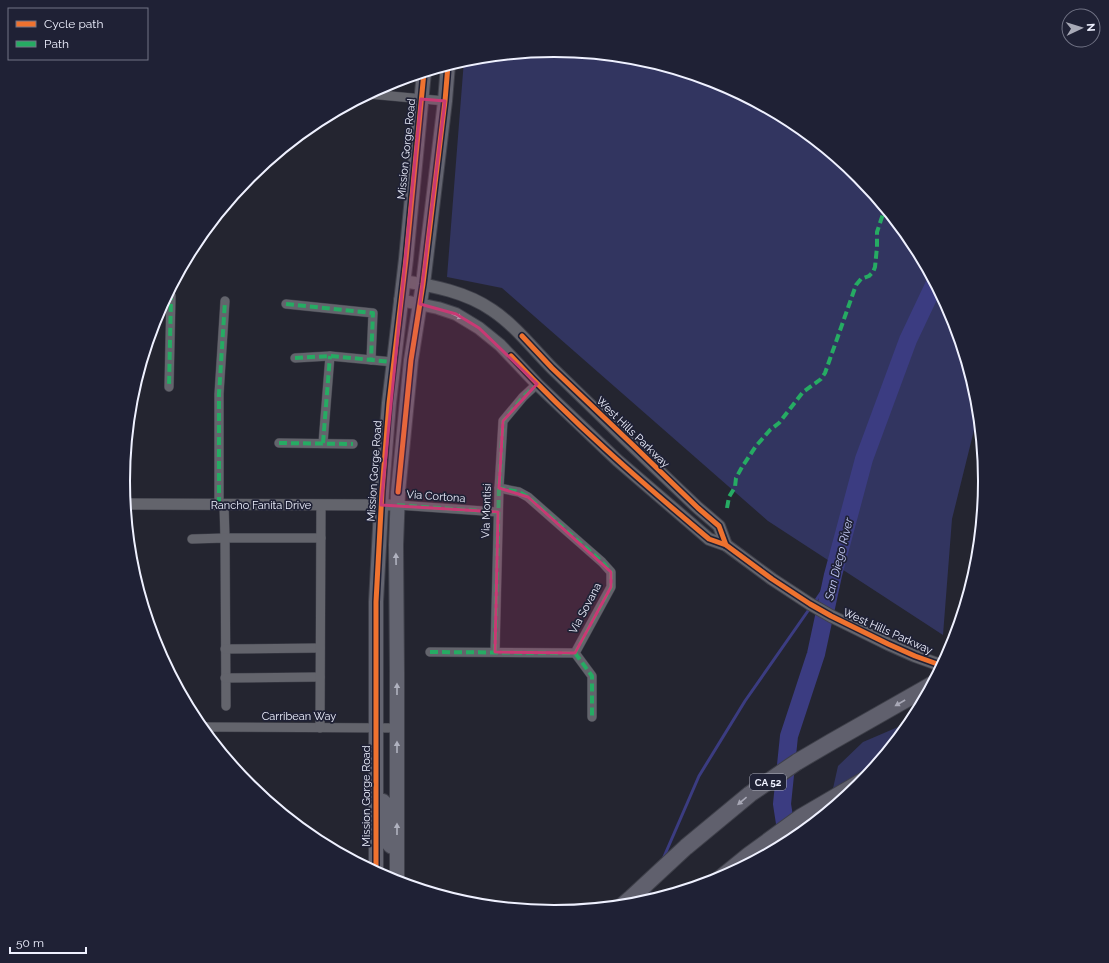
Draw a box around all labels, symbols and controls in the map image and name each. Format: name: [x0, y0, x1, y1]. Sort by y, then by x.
legend: [8, 8, 148, 60]
north arrow: [1061, 8, 1101, 48]
text: Cycle path: [44, 17, 103, 31]
text: N: [1084, 23, 1097, 32]
text: Path: [44, 37, 69, 51]
street label: Mission Gorge Road: [395, 98, 418, 200]
one-way arrow: [451, 313, 463, 319]
street label: West Hills Parkway: [593, 394, 672, 471]
street label: Mission Gorge Road: [364, 420, 385, 522]
street label: Via Montisi: [479, 483, 494, 539]
street label: Via Cortona: [406, 488, 466, 505]
street label: Rancho Fanita Drive: [211, 499, 312, 512]
water label: San Diego River: [822, 515, 856, 603]
one-way arrow: [393, 552, 399, 565]
street label: Via Sovana: [567, 581, 604, 636]
street label: West Hills Parkway: [841, 606, 935, 657]
one-way arrow: [394, 682, 400, 695]
one-way arrow: [894, 700, 906, 707]
street label: Carribean Way: [262, 710, 336, 723]
one-way arrow: [394, 740, 400, 753]
street label: Mission Gorge Road: [360, 745, 373, 847]
road number: CA 52: [750, 774, 786, 790]
one-way arrow: [736, 796, 747, 805]
one-way arrow: [394, 822, 400, 835]
scale bar: [10, 929, 86, 955]
text: 50 m: [16, 936, 44, 950]

